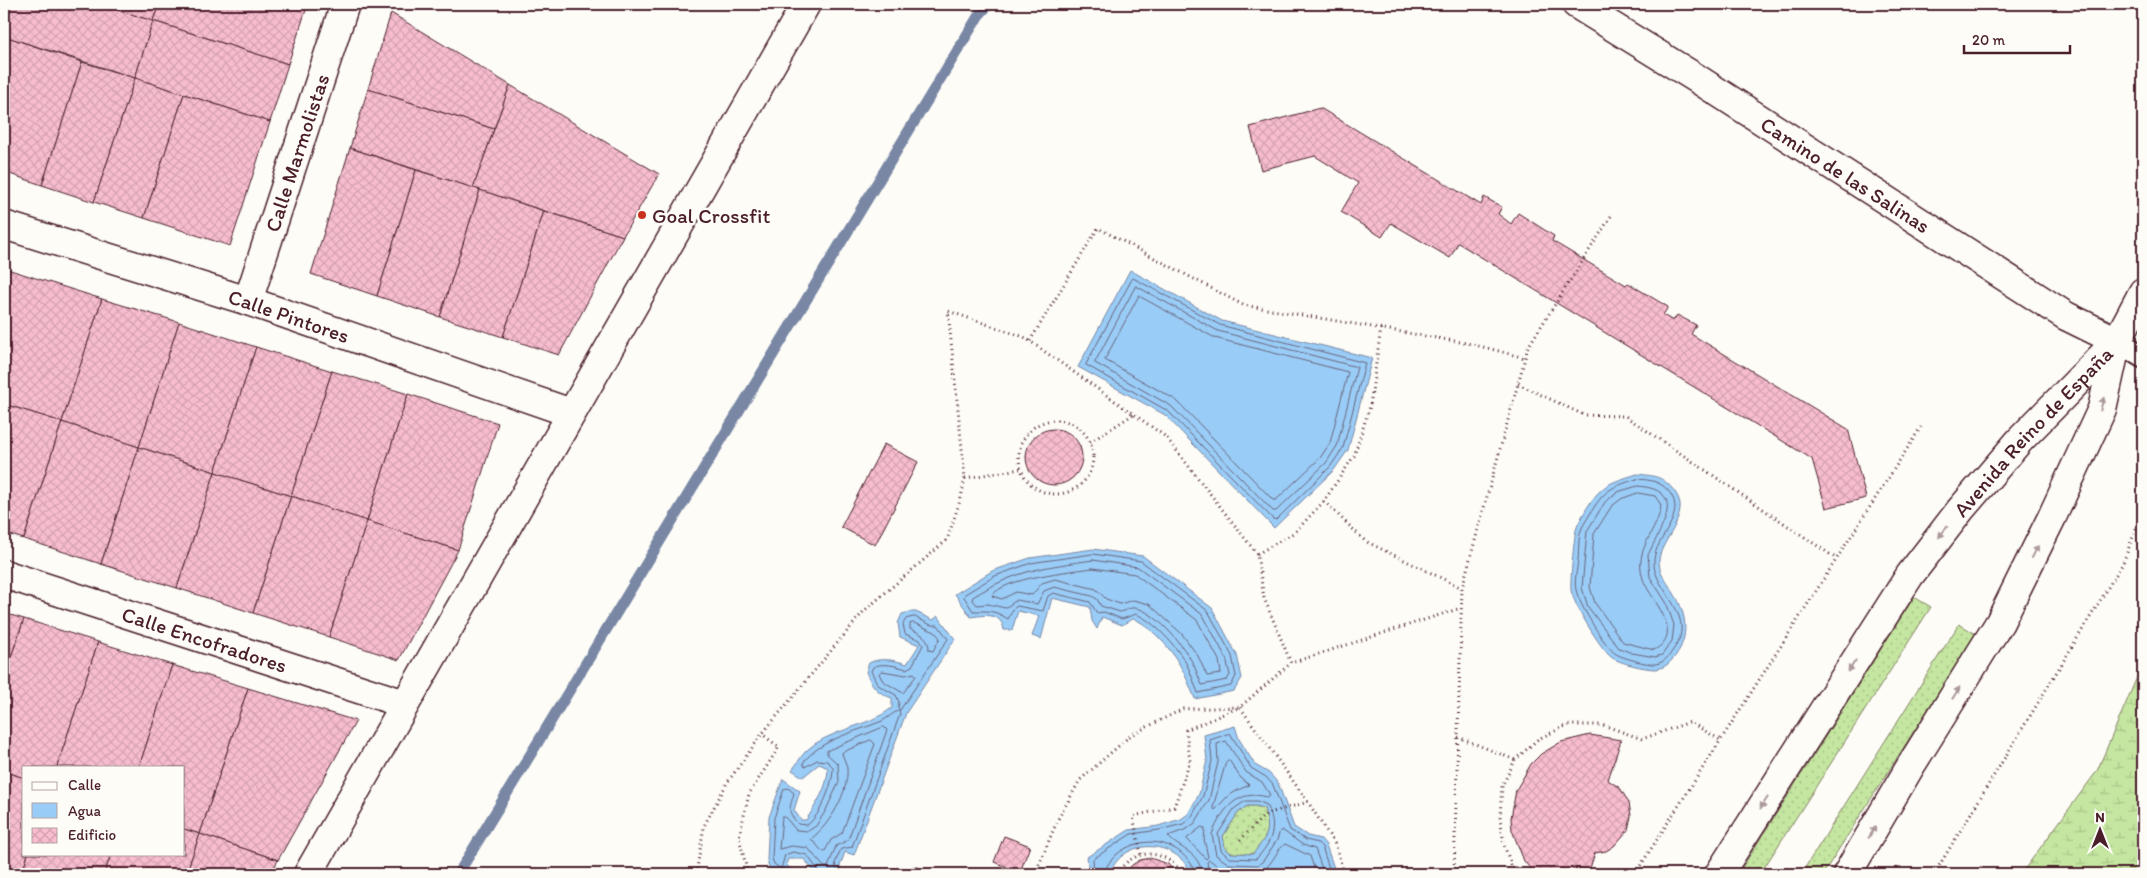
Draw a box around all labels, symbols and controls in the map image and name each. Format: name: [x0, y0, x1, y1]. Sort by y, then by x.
scale bar: [1964, 22, 2071, 54]
text: 20 m: [1972, 31, 2006, 49]
street label: Calle Marmolistas: [259, 71, 334, 235]
street label: Camino de las Salinas: [1756, 111, 1935, 238]
place label: Goal Crossfit: [652, 203, 770, 228]
marker: Goal Crossfit: [636, 209, 648, 221]
street label: Calle Pintores: [225, 283, 353, 348]
street label: Avenida Reino de España: [1948, 341, 2118, 522]
one-way arrow: [2099, 396, 2107, 411]
one-way arrow: [1938, 525, 1948, 539]
one-way arrow: [2031, 544, 2039, 559]
street label: Calle Encofradores: [119, 601, 290, 678]
one-way arrow: [1847, 659, 1857, 673]
one-way arrow: [1951, 687, 1960, 700]
legend: [22, 766, 185, 856]
text: Calle: [68, 776, 101, 794]
one-way arrow: [1760, 796, 1769, 810]
text: Agua: [68, 802, 102, 820]
north arrow: [2074, 806, 2124, 856]
text: N: [2095, 809, 2105, 826]
text: Edificio: [68, 826, 116, 844]
one-way arrow: [1867, 826, 1876, 839]

